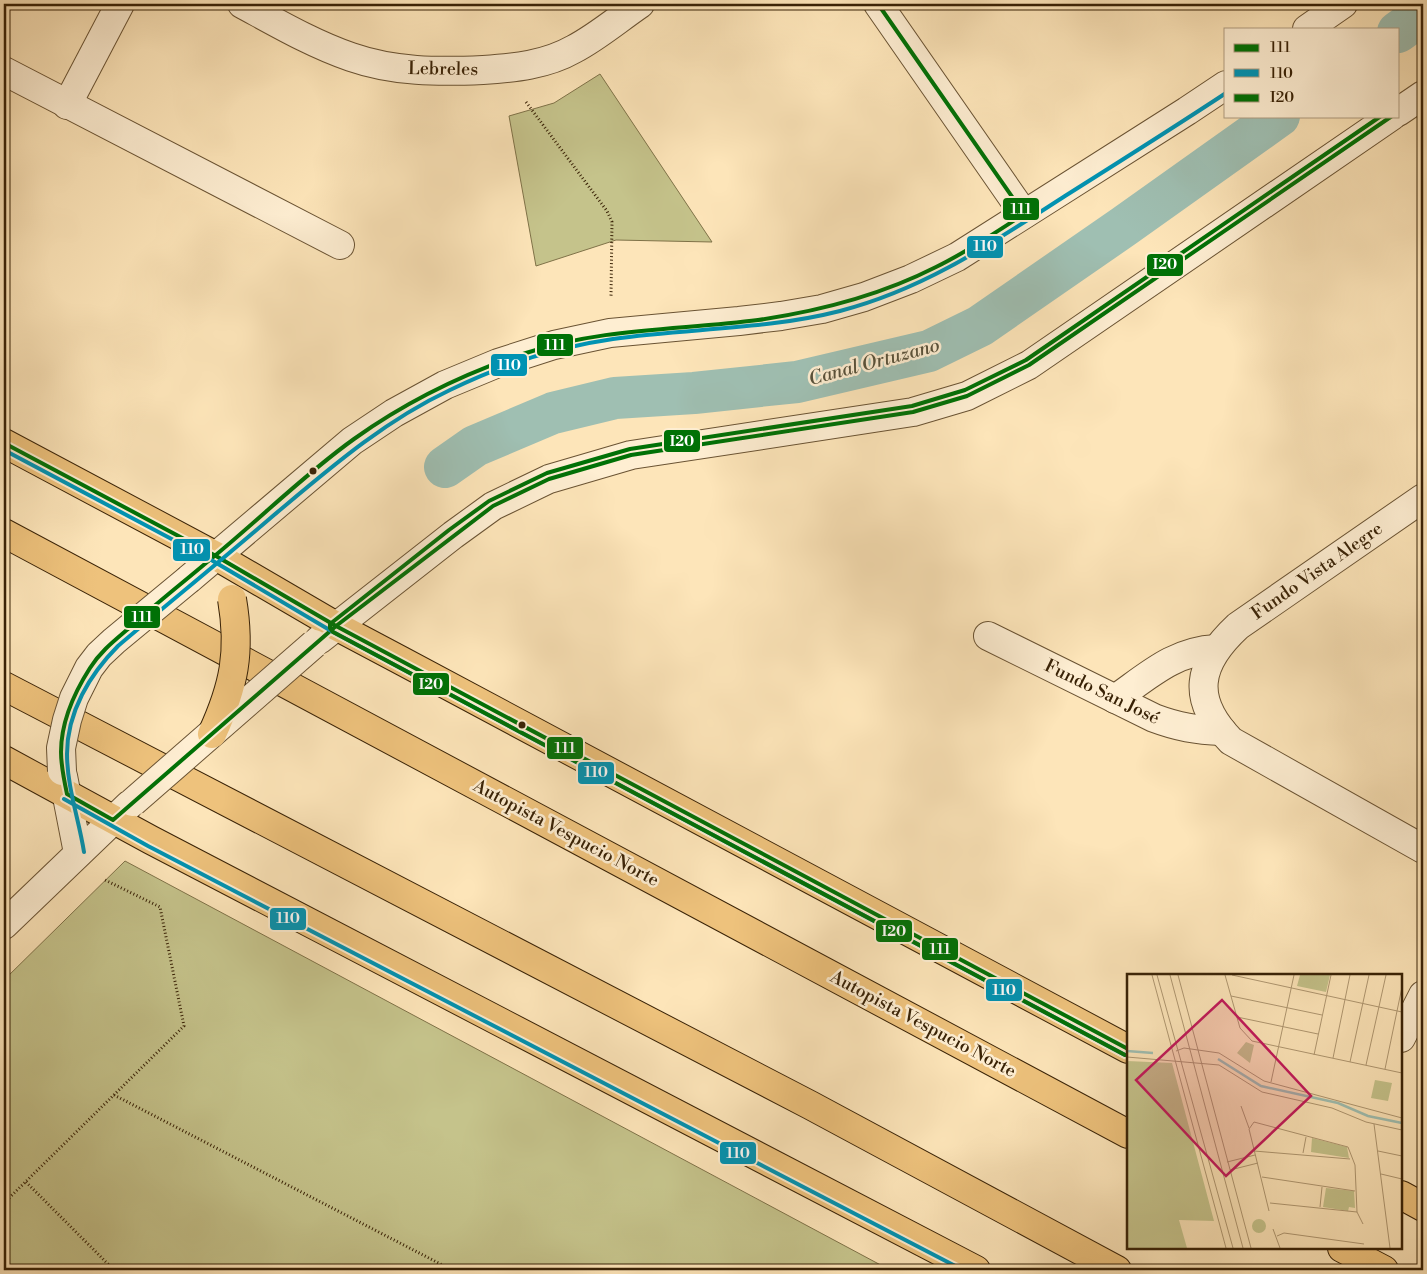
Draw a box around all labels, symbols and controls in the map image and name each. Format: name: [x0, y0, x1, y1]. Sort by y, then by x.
legend: [1224, 28, 1400, 118]
text: 111: [1270, 38, 1291, 57]
street label: Lebreles: [408, 57, 478, 81]
text: 110: [1270, 64, 1293, 83]
text: I20: [1270, 88, 1294, 107]
line badge: 111: [1002, 197, 1040, 221]
text: 111: [1010, 201, 1032, 219]
line badge: 110: [966, 235, 1004, 259]
text: 110: [973, 238, 997, 256]
line badge: I20: [1146, 253, 1184, 277]
text: I20: [1153, 256, 1177, 274]
line badge: 111: [536, 333, 574, 357]
water label: Canal Ortuzano: [806, 333, 942, 391]
text: 111: [544, 337, 566, 355]
line badge: 110: [490, 353, 528, 377]
text: 110: [497, 357, 521, 375]
line badge: I20: [663, 429, 701, 453]
text: I20: [670, 433, 694, 451]
unlabelled marker: [308, 466, 318, 476]
street label: Fundo Vista Alegre: [1247, 517, 1387, 625]
line badge: 110: [172, 538, 211, 562]
text: 110: [180, 541, 204, 559]
line badge: 111: [123, 605, 161, 629]
text: 111: [131, 609, 153, 627]
street label: Fundo San José: [1041, 654, 1163, 730]
line badge: I20: [412, 672, 450, 696]
text: I20: [419, 676, 443, 694]
unlabelled marker: [517, 720, 527, 730]
line badge: 111: [546, 736, 584, 760]
text: 111: [554, 740, 576, 758]
line badge: 110: [577, 761, 615, 785]
text: 110: [584, 764, 608, 782]
street label: Autopista Vespucio Norte: [468, 774, 663, 892]
line badge: 110: [269, 907, 307, 931]
text: 110: [276, 910, 300, 928]
line badge: I20: [875, 919, 913, 943]
text: I20: [882, 923, 906, 941]
line badge: 111: [921, 937, 959, 961]
text: 111: [929, 941, 951, 959]
street label: Autopista Vespucio Norte: [825, 965, 1020, 1083]
inset map: [1127, 974, 1402, 1249]
line badge: 110: [985, 978, 1023, 1002]
text: 110: [992, 982, 1016, 1000]
line badge: 110: [719, 1141, 757, 1165]
text: 110: [726, 1145, 750, 1163]

